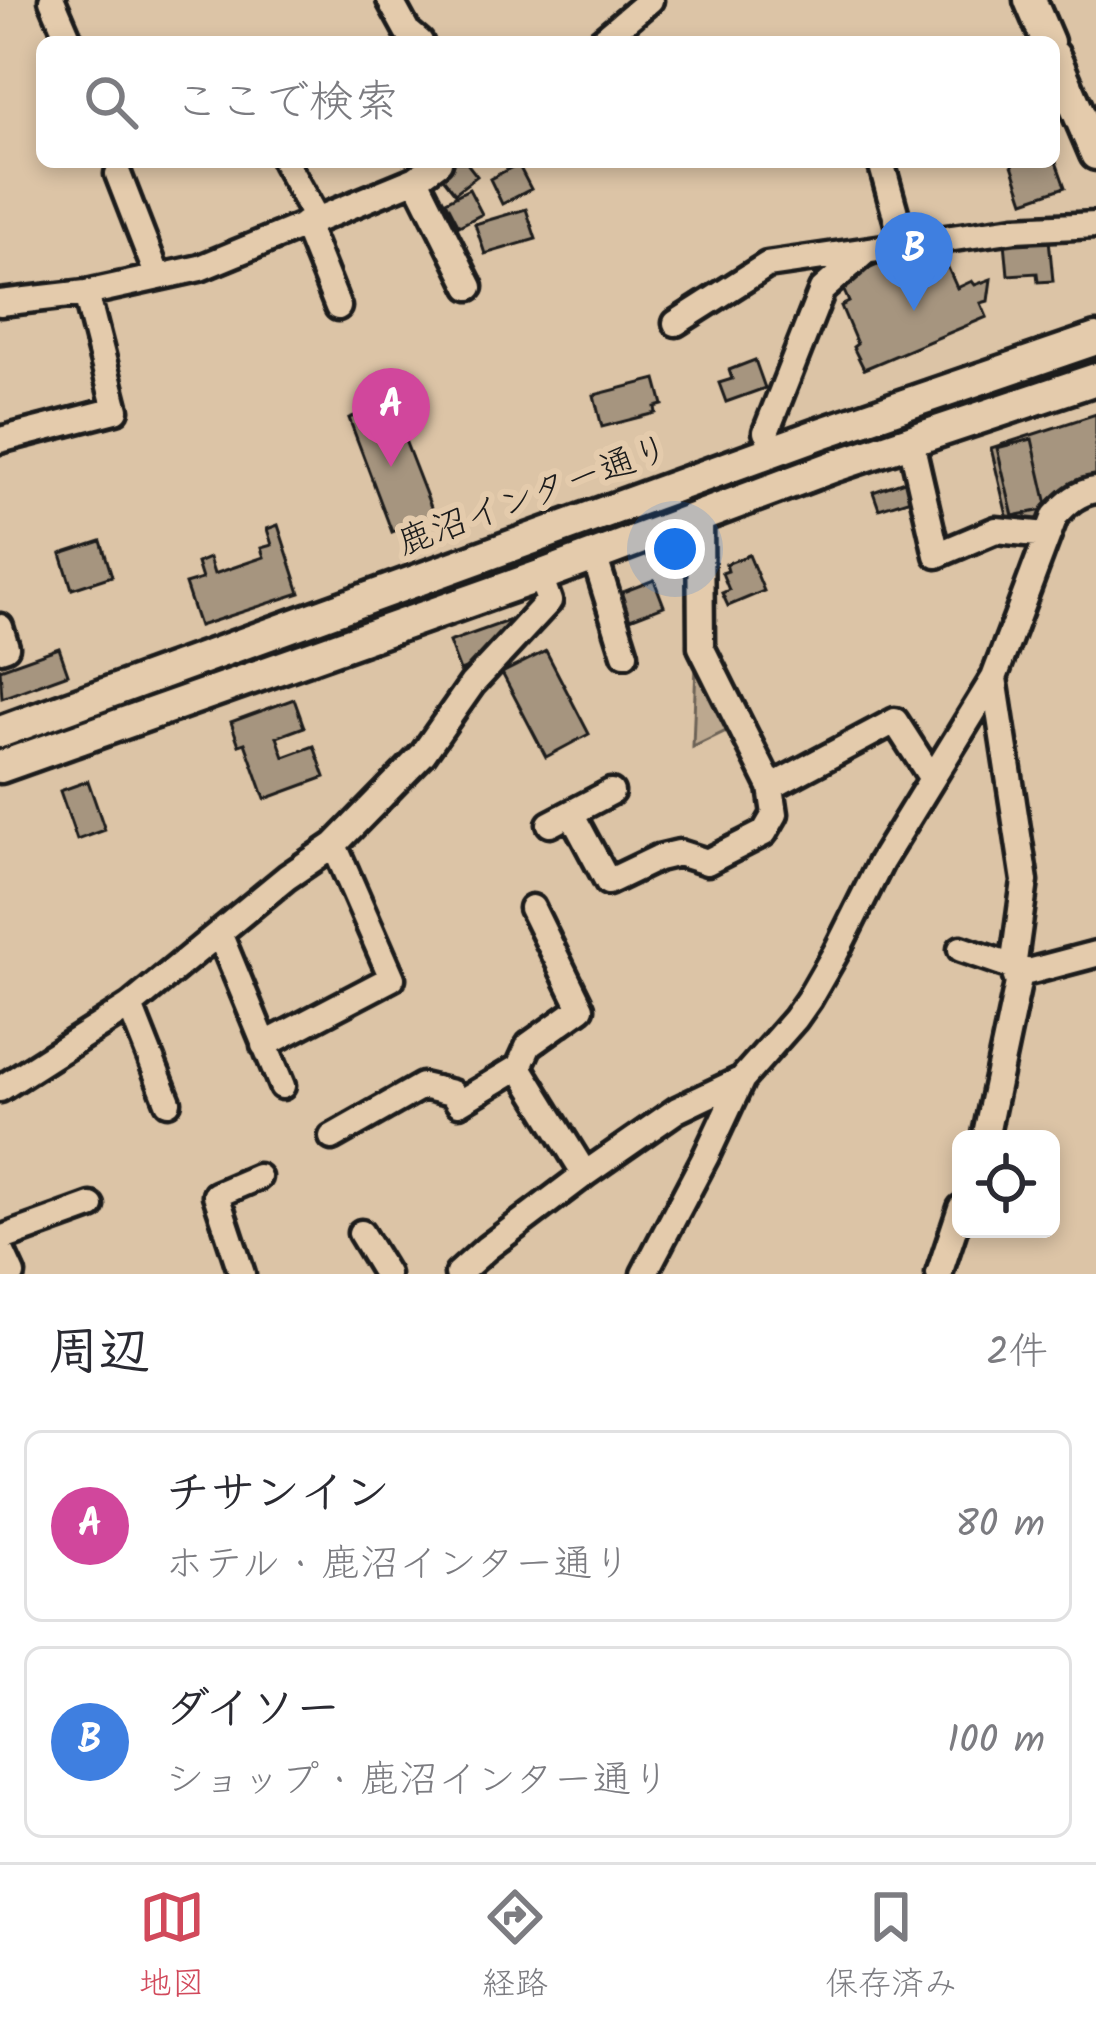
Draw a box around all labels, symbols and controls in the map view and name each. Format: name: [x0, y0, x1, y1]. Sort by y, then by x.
search box: [36, 36, 1060, 168]
text: ここで検索: [174, 68, 399, 140]
icon: search: [78, 69, 144, 135]
pin: B: [875, 212, 953, 311]
pin: A: [352, 368, 430, 467]
street label: 鹿沼インター通り: [390, 421, 678, 573]
your location: [645, 519, 705, 579]
map controls: [952, 1130, 1060, 1238]
button: locate: [952, 1130, 1060, 1238]
text: 周辺: [48, 1314, 150, 1395]
text: 2件: [986, 1323, 1048, 1385]
text: チサンイン: [165, 1459, 390, 1531]
text: A: [78, 1495, 102, 1557]
text: 80 m: [955, 1495, 1045, 1557]
text: ホテル · 鹿沼インター通り: [165, 1535, 631, 1597]
text: ダイソー: [165, 1675, 341, 1747]
text: B: [78, 1711, 102, 1773]
text: 100 m: [947, 1711, 1045, 1773]
text: ショップ · 鹿沼インター通り: [165, 1751, 670, 1813]
tab: 地図: [139, 1884, 205, 2012]
tab: 経路: [482, 1884, 548, 2012]
tab: 保存済み: [825, 1884, 957, 2012]

